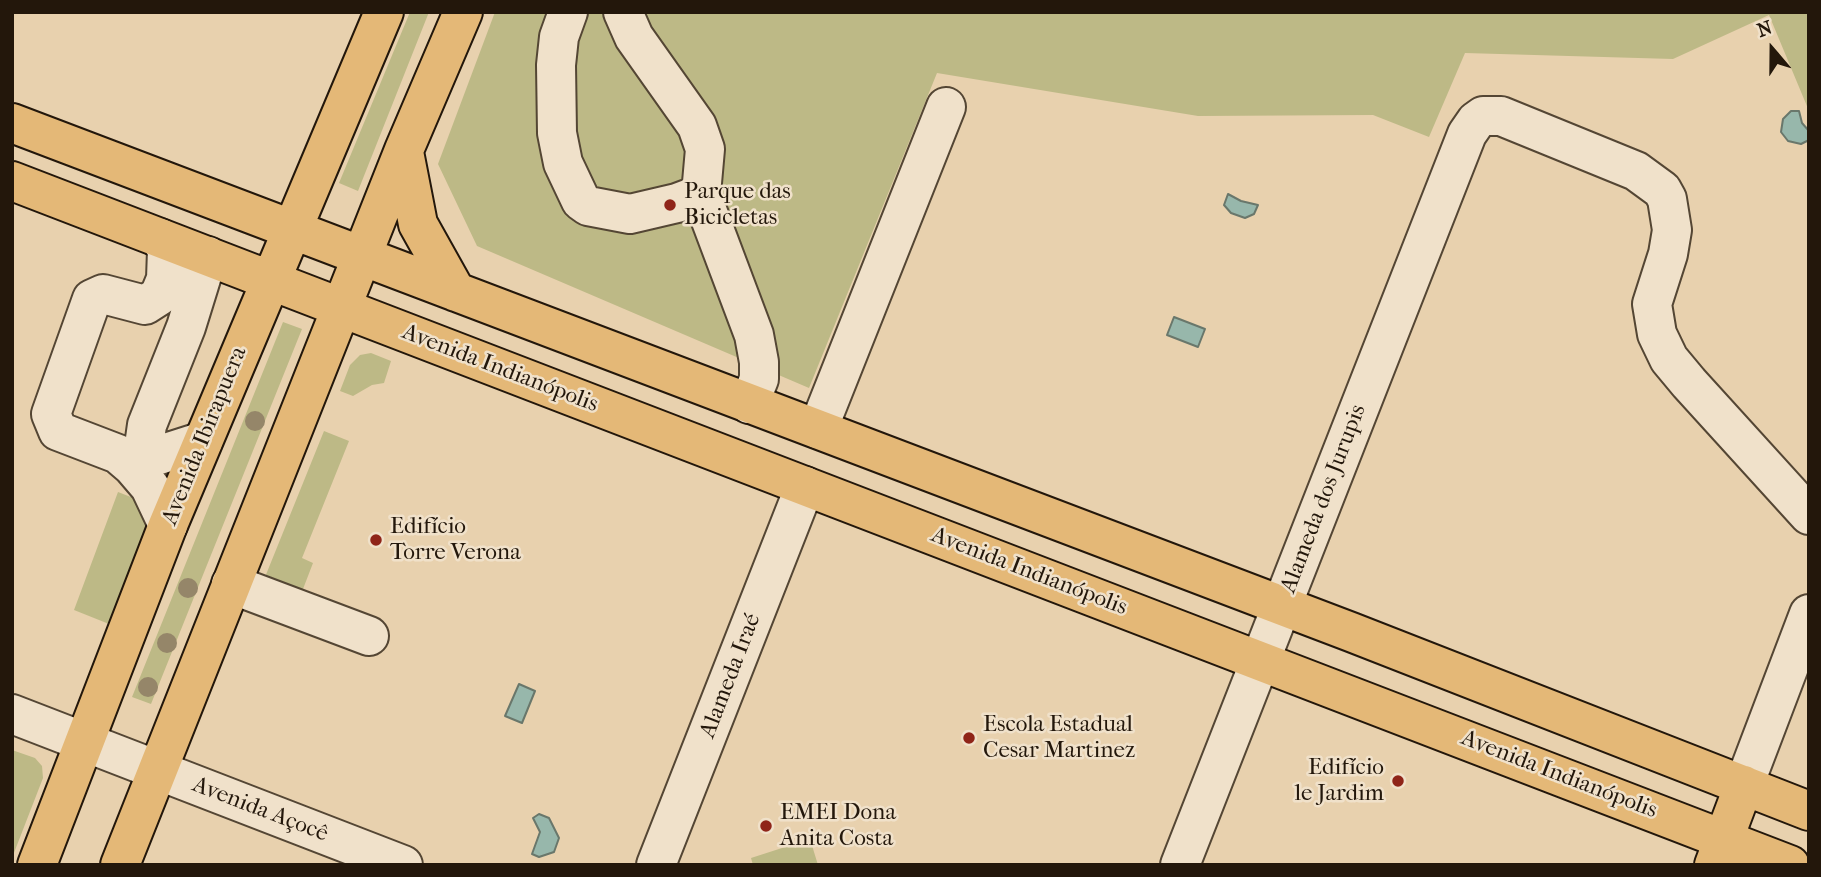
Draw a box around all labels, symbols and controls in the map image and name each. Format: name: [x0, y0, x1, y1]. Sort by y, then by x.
north arrow: [1737, 14, 1807, 84]
text: N: [1754, 16, 1775, 42]
place label: Parque das Bicicletas: [684, 178, 791, 232]
marker: Parque das Bicicletas: [662, 197, 678, 213]
street label: Avenida Indianópolis: [398, 319, 602, 419]
street label: Avenida Ibirapuera: [157, 343, 253, 529]
street label: Alameda dos Jurupis: [1275, 401, 1373, 597]
place label: Edifício Torre Verona: [390, 513, 521, 567]
street label: Avenida Indianópolis: [927, 522, 1131, 622]
marker: Edifício Torre Verona: [368, 532, 384, 548]
street label: Alameda Iraé: [695, 610, 767, 742]
place label: Escola Estadual Cesar Martinez: [983, 711, 1135, 765]
street label: Avenida Indianópolis: [1457, 725, 1661, 825]
marker: Escola Estadual Cesar Martinez: [961, 730, 977, 746]
place label: Edifício le Jardim: [1295, 754, 1384, 808]
street label: Avenida Açocê: [188, 771, 332, 849]
marker: Edifício le Jardim: [1390, 773, 1406, 789]
place label: EMEI Dona Anita Costa: [780, 799, 896, 853]
marker: EMEI Dona Anita Costa: [758, 818, 774, 834]

